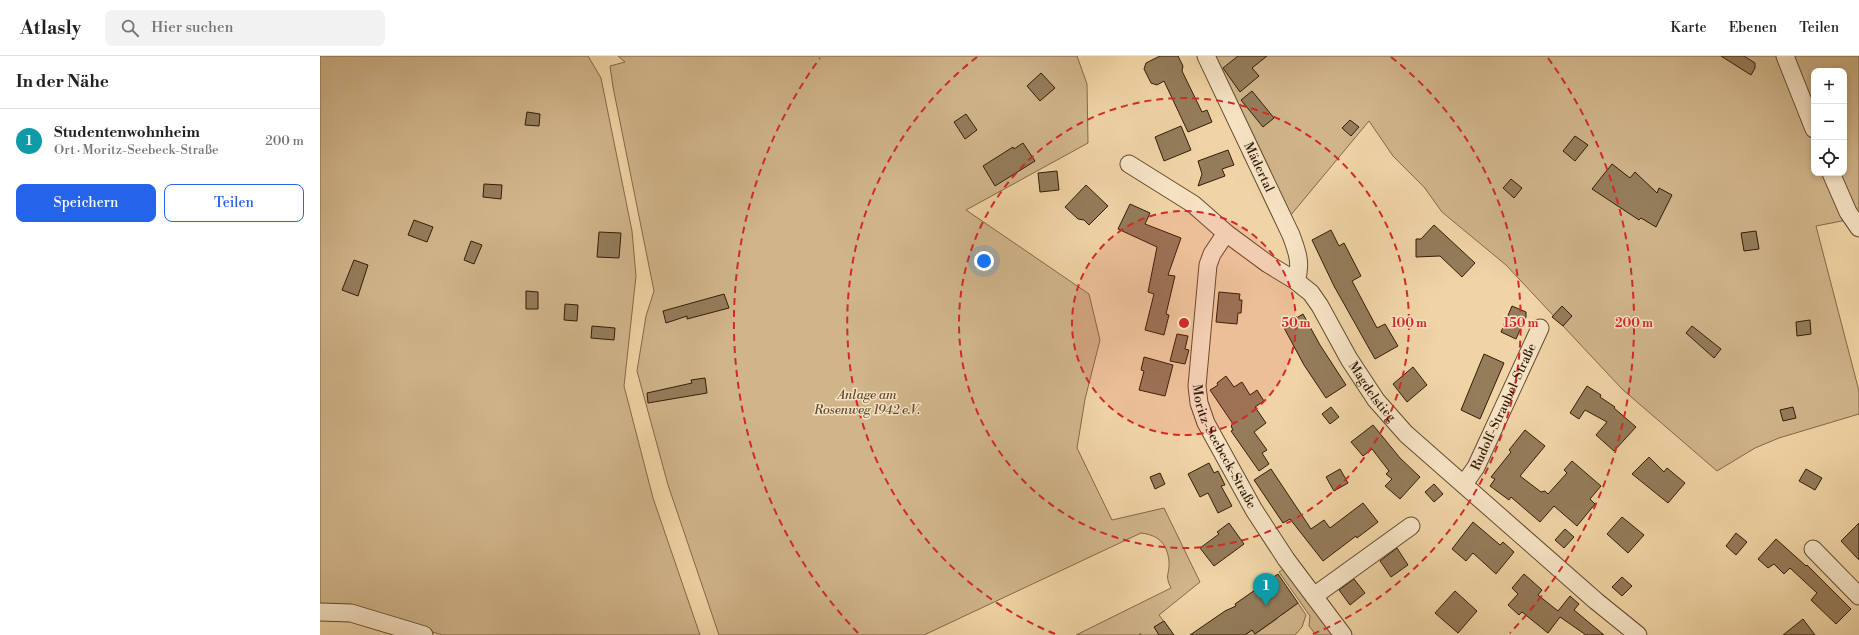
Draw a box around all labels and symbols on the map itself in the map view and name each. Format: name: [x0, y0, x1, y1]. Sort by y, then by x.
street label: Mädertal: [1240, 140, 1277, 195]
your location: [974, 251, 994, 271]
centre of rings: [1177, 316, 1191, 330]
text: 50 m: [1281, 316, 1311, 331]
text: 100 m: [1391, 316, 1427, 331]
text: 150 m: [1504, 316, 1538, 331]
text: 200 m: [1615, 316, 1653, 331]
street label: Rudolf-Straubel-Straße: [1468, 340, 1540, 473]
street label: Magdelstieg: [1345, 359, 1400, 425]
street label: Moritz-Seebeck-Straße: [1189, 383, 1260, 512]
park label: Anlage am Rosenweg 1942 e.V.: [813, 387, 920, 418]
pin: 1: [1253, 573, 1279, 606]

